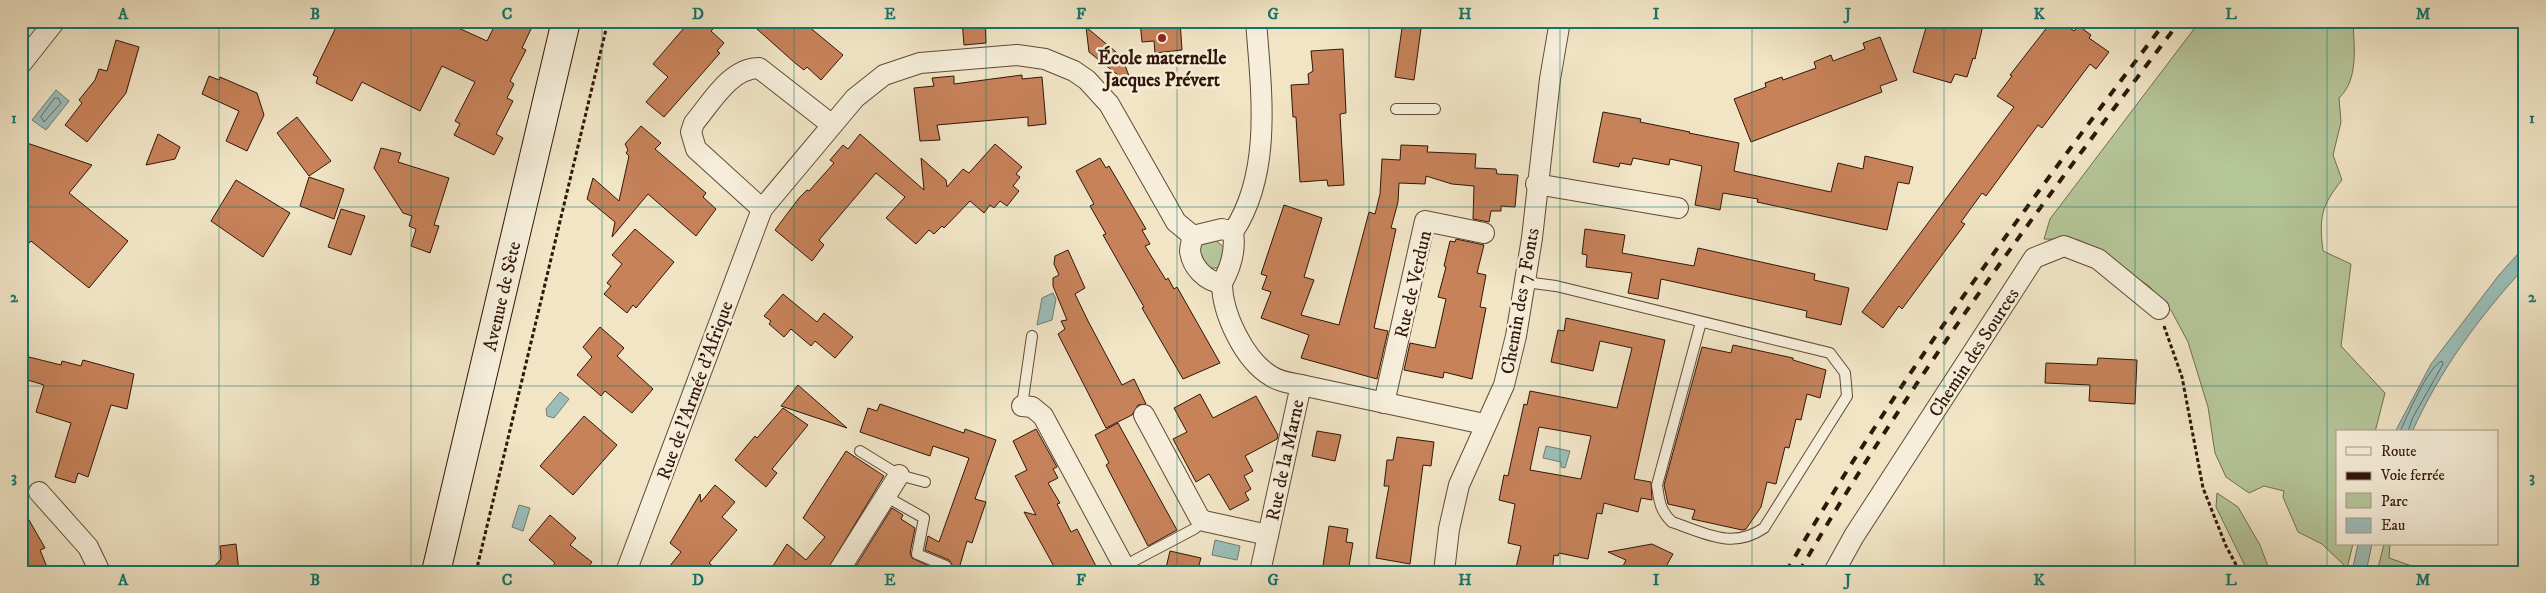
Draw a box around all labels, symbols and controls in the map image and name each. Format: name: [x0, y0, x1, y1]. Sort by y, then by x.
text: A: [117, 4, 129, 24]
text: B: [310, 4, 320, 24]
text: C: [502, 4, 512, 24]
text: D: [692, 4, 704, 24]
text: E: [884, 4, 896, 24]
text: F: [1076, 4, 1086, 24]
text: G: [1267, 4, 1279, 24]
text: H: [1458, 4, 1472, 24]
text: I: [1653, 4, 1660, 24]
text: J: [1843, 4, 1852, 24]
text: K: [2033, 4, 2045, 24]
text: L: [2225, 4, 2237, 24]
text: M: [2416, 4, 2431, 24]
marker: École maternelle Jacques Prévert: [1156, 32, 1168, 44]
place label: École maternelle Jacques Prévert: [1098, 45, 1226, 93]
text: 1: [11, 108, 17, 128]
text: 1: [2529, 108, 2535, 128]
street label: Chemin des 7 Fonts: [1496, 226, 1545, 376]
street label: Rue de Verdun: [1390, 228, 1437, 340]
street label: Avenue de Sète: [479, 239, 526, 354]
street label: Chemin des Sources: [1924, 284, 2025, 422]
text: 2: [10, 287, 19, 307]
text: 2: [2528, 287, 2537, 307]
street label: Rue de l'Armée d'Afrique: [652, 298, 739, 483]
street label: Rue de la Marne: [1261, 398, 1310, 523]
legend: [2336, 430, 2498, 546]
text: Route: [2381, 442, 2416, 461]
text: Voie ferrée: [2380, 466, 2445, 485]
text: 3: [11, 467, 17, 487]
text: 3: [2529, 467, 2535, 487]
text: Parc: [2381, 492, 2409, 511]
text: Eau: [2381, 516, 2405, 535]
text: A: [117, 570, 129, 590]
text: B: [310, 570, 320, 590]
text: C: [502, 570, 512, 590]
text: D: [692, 570, 704, 590]
text: E: [884, 570, 896, 590]
text: F: [1076, 570, 1086, 590]
text: G: [1267, 570, 1279, 590]
text: H: [1458, 570, 1472, 590]
text: I: [1653, 570, 1660, 590]
text: J: [1843, 570, 1852, 590]
text: K: [2033, 570, 2045, 590]
text: L: [2225, 570, 2237, 590]
text: M: [2416, 570, 2431, 590]

